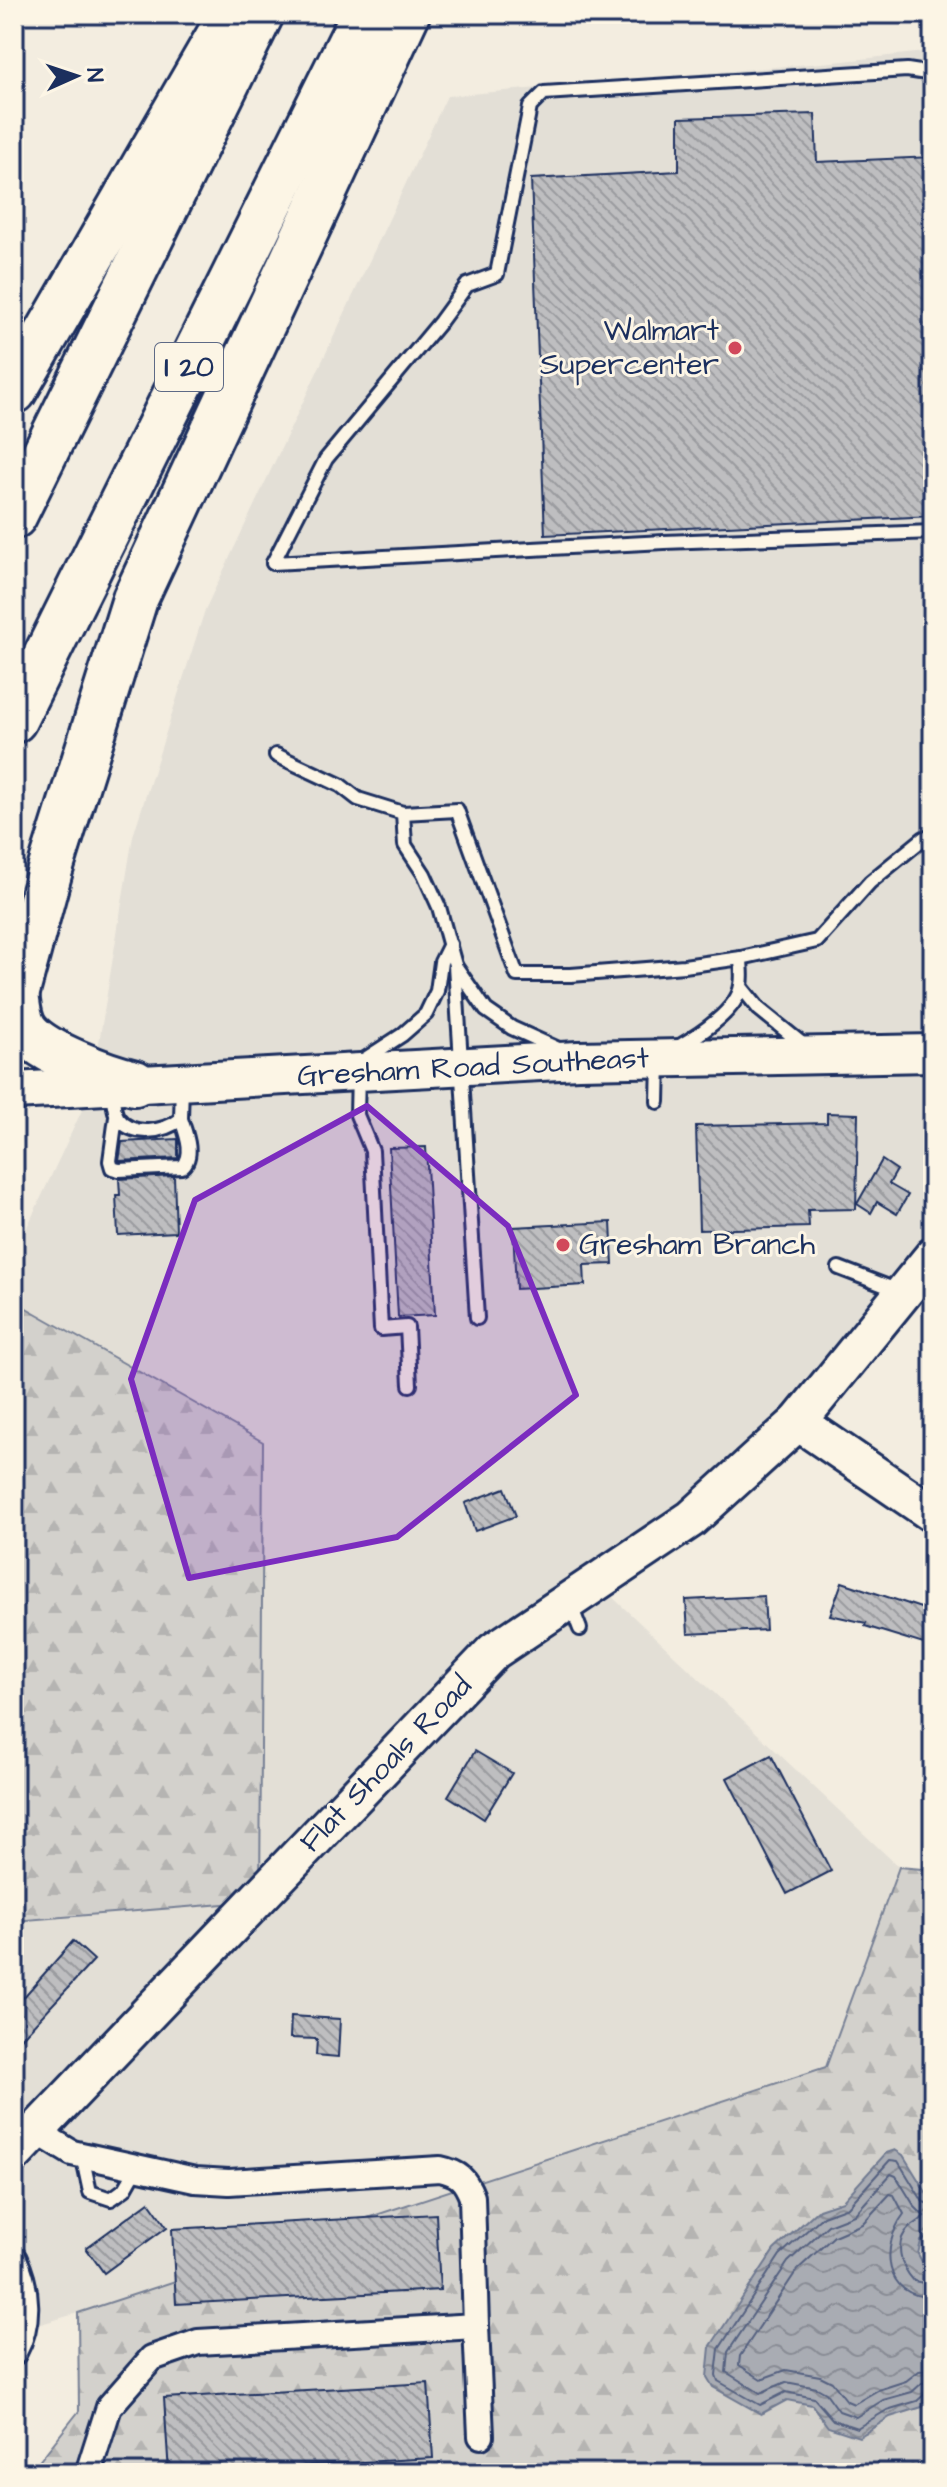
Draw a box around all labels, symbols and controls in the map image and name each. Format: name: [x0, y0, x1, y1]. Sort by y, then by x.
north arrow: [36, 36, 116, 116]
text: N: [79, 67, 110, 83]
place label: Walmart Supercenter: [540, 310, 719, 386]
marker: Walmart Supercenter: [726, 339, 744, 357]
road number: I 20: [155, 343, 223, 391]
street label: Gresham Road Southeast: [296, 1037, 650, 1097]
place label: Gresham Branch: [579, 1224, 815, 1266]
marker: Gresham Branch: [554, 1236, 572, 1254]
street label: Flat Shoals Road: [290, 1666, 482, 1862]

